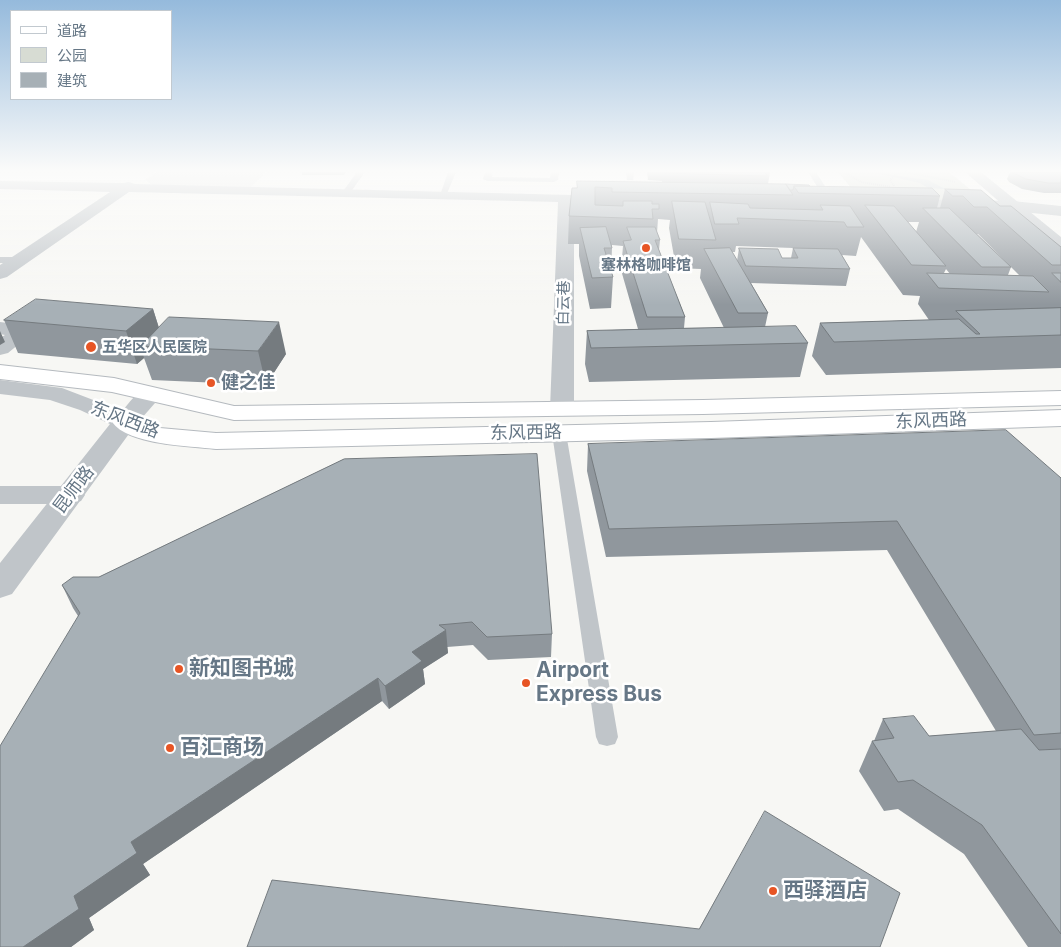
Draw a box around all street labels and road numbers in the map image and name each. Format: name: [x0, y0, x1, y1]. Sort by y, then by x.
street label: 白云巷: [555, 280, 573, 326]
street label: 东风西路: [88, 397, 162, 443]
street label: 东风西路: [895, 409, 967, 433]
street label: 东风西路: [490, 422, 562, 444]
street label: 昆师路: [49, 462, 99, 518]

